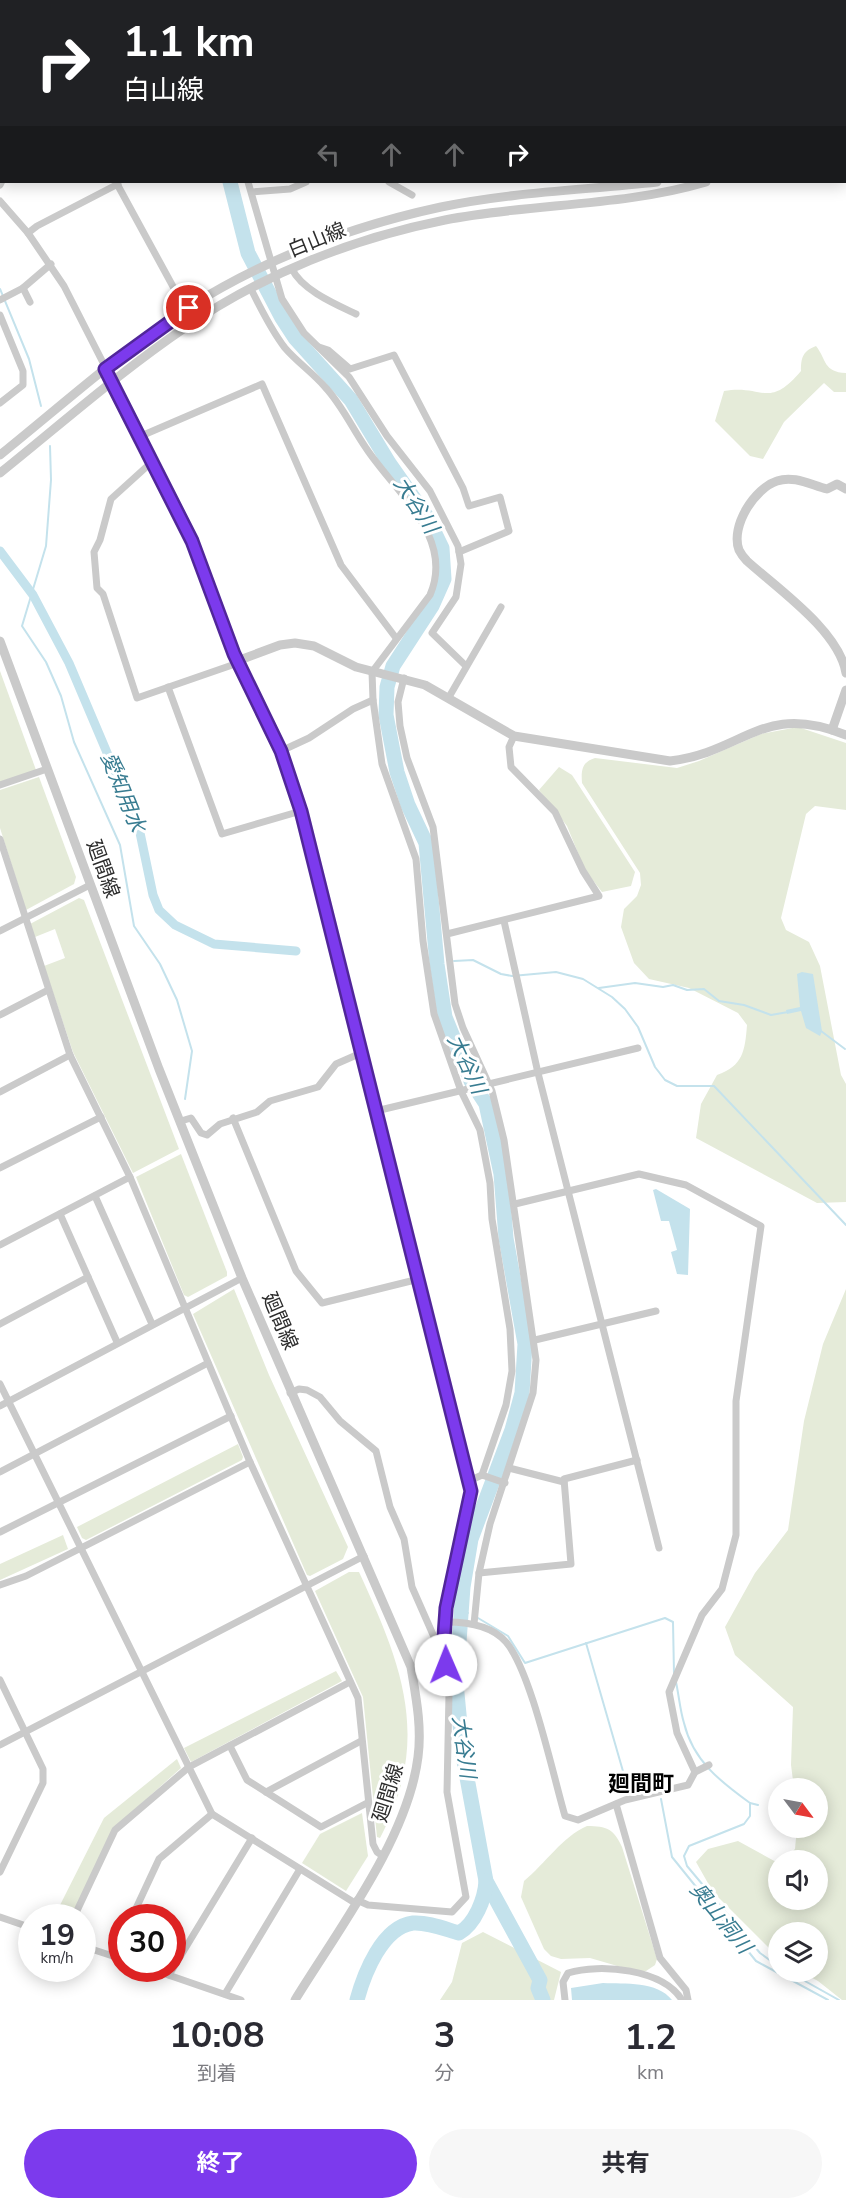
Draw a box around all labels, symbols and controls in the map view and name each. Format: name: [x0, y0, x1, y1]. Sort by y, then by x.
text: 1.1 km: [123, 14, 255, 71]
icon: right: [24, 24, 102, 102]
text: 白山線: [123, 72, 204, 109]
icon: left: [312, 138, 345, 171]
icon: ahead: [375, 138, 408, 171]
icon: ahead: [438, 138, 471, 171]
icon: right: [501, 138, 534, 171]
street label: 白山線: [284, 216, 350, 264]
pin: [163, 282, 214, 333]
icon: arrive: [172, 291, 205, 324]
water label: 大谷川: [387, 471, 446, 541]
water label: 愛知用水: [94, 748, 152, 838]
street label: 廻間線: [80, 836, 126, 902]
water label: 大谷川: [441, 1030, 494, 1100]
street label: 廻間線: [256, 1288, 304, 1354]
position arrow: [414, 1633, 478, 1697]
water label: 大谷川: [446, 1714, 483, 1782]
street label: 廻間線: [366, 1760, 410, 1826]
district label: 廻間町: [608, 1769, 674, 1799]
north arrow: [768, 1778, 828, 1838]
map controls: [768, 1778, 828, 1982]
button: sound: [768, 1850, 828, 1910]
water label: 奥山洞川: [684, 1877, 760, 1961]
speed limit sign: 30: [108, 1904, 186, 1982]
text: 19: [39, 1915, 75, 1956]
button: layers: [768, 1922, 828, 1982]
text: km/h: [40, 1948, 74, 1968]
text: 10:08: [169, 2011, 265, 2060]
text: 3: [434, 2011, 455, 2060]
text: 1.2: [625, 2013, 677, 2062]
text: km: [637, 2059, 664, 2086]
text: 到着: [197, 2060, 237, 2087]
text: 分: [435, 2060, 455, 2087]
button: 終了: [24, 2129, 417, 2198]
button: 共有: [429, 2129, 822, 2198]

